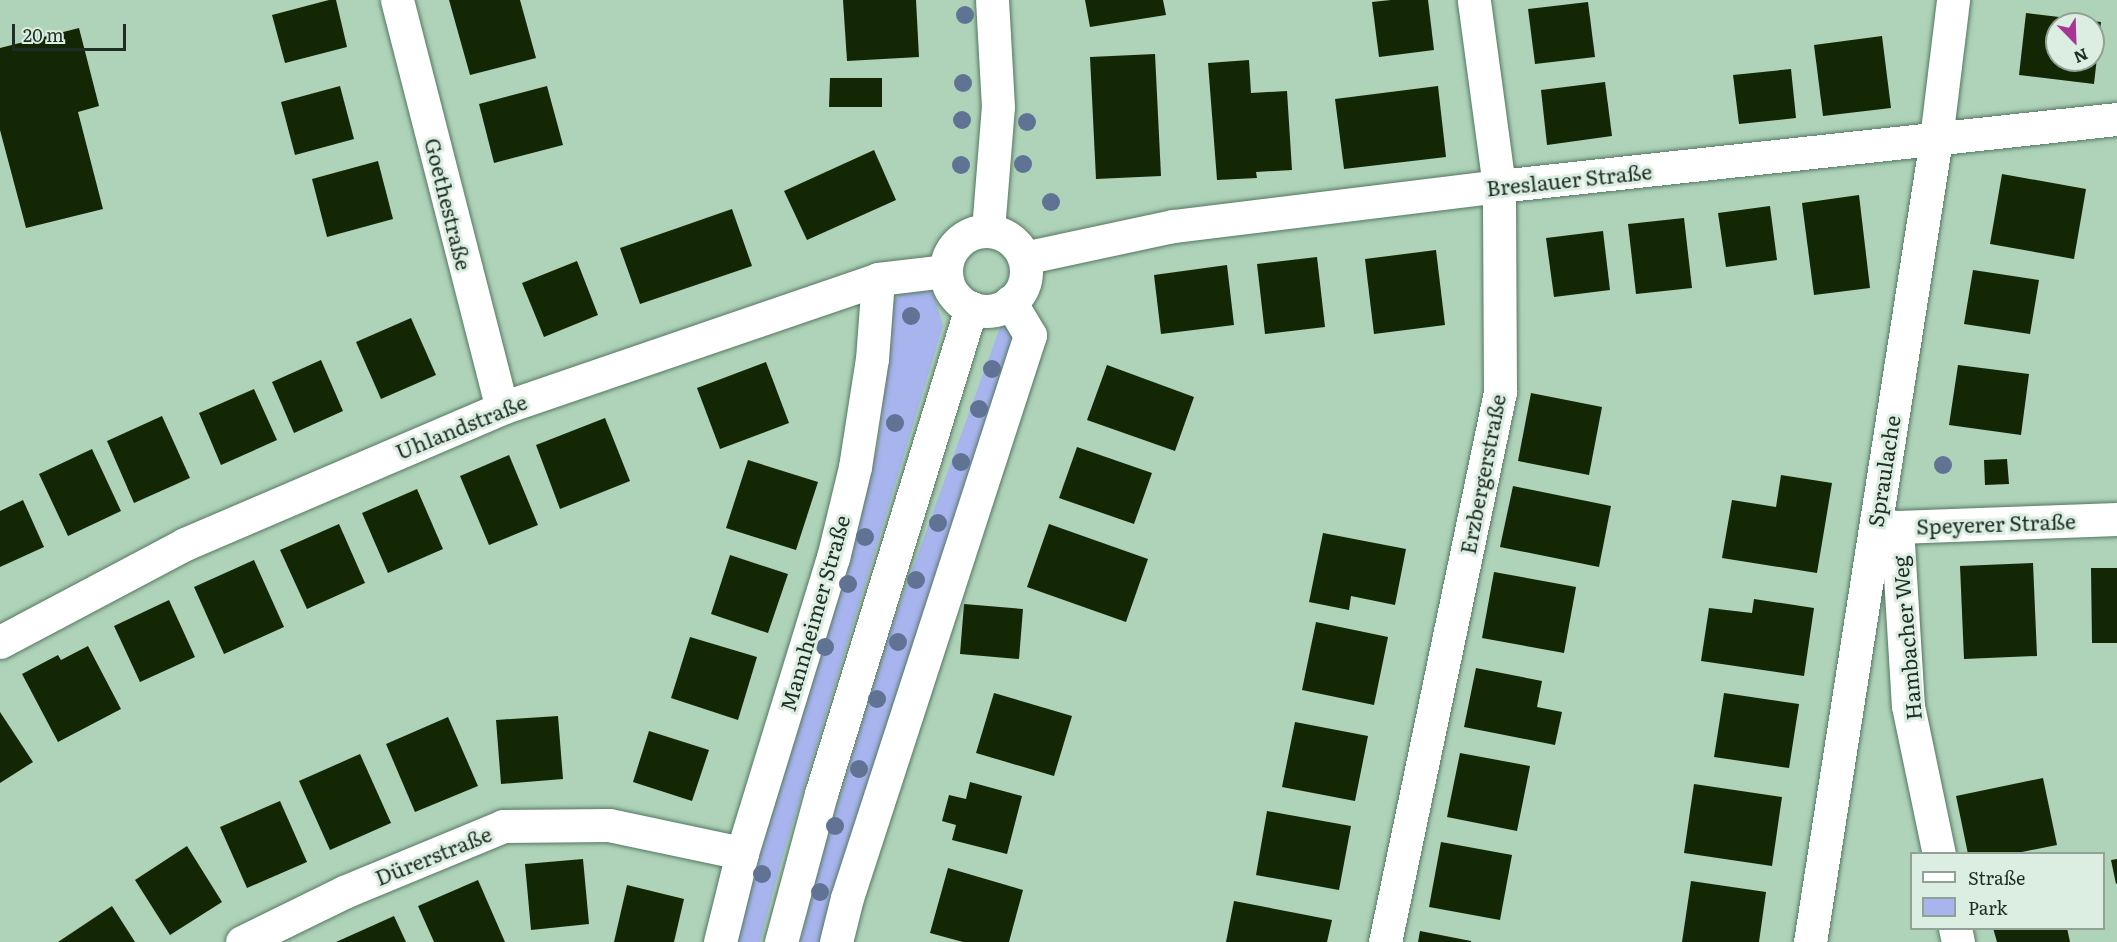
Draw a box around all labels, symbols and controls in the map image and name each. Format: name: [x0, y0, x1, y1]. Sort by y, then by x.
scale bar: [15, 12, 129, 50]
north arrow: [2045, 12, 2105, 72]
text: 20 m: [23, 21, 64, 48]
text: N: [2070, 43, 2092, 70]
street label: Goethestraße: [420, 135, 478, 273]
street label: Breslauer Straße: [1485, 158, 1653, 200]
street label: Uhlandstraße: [392, 388, 530, 464]
street label: Erzbergerstraße: [1454, 392, 1510, 556]
street label: Spraulache: [1862, 413, 1904, 529]
street label: Speyerer Straße: [1916, 508, 2076, 538]
street label: Mannheimer Straße: [774, 512, 854, 714]
street label: Hambacher Weg: [1886, 555, 1926, 721]
street label: Dürerstraße: [371, 820, 495, 890]
legend: [1910, 852, 2105, 930]
text: Straße: [1968, 864, 2025, 891]
text: Park: [1968, 894, 2007, 921]

